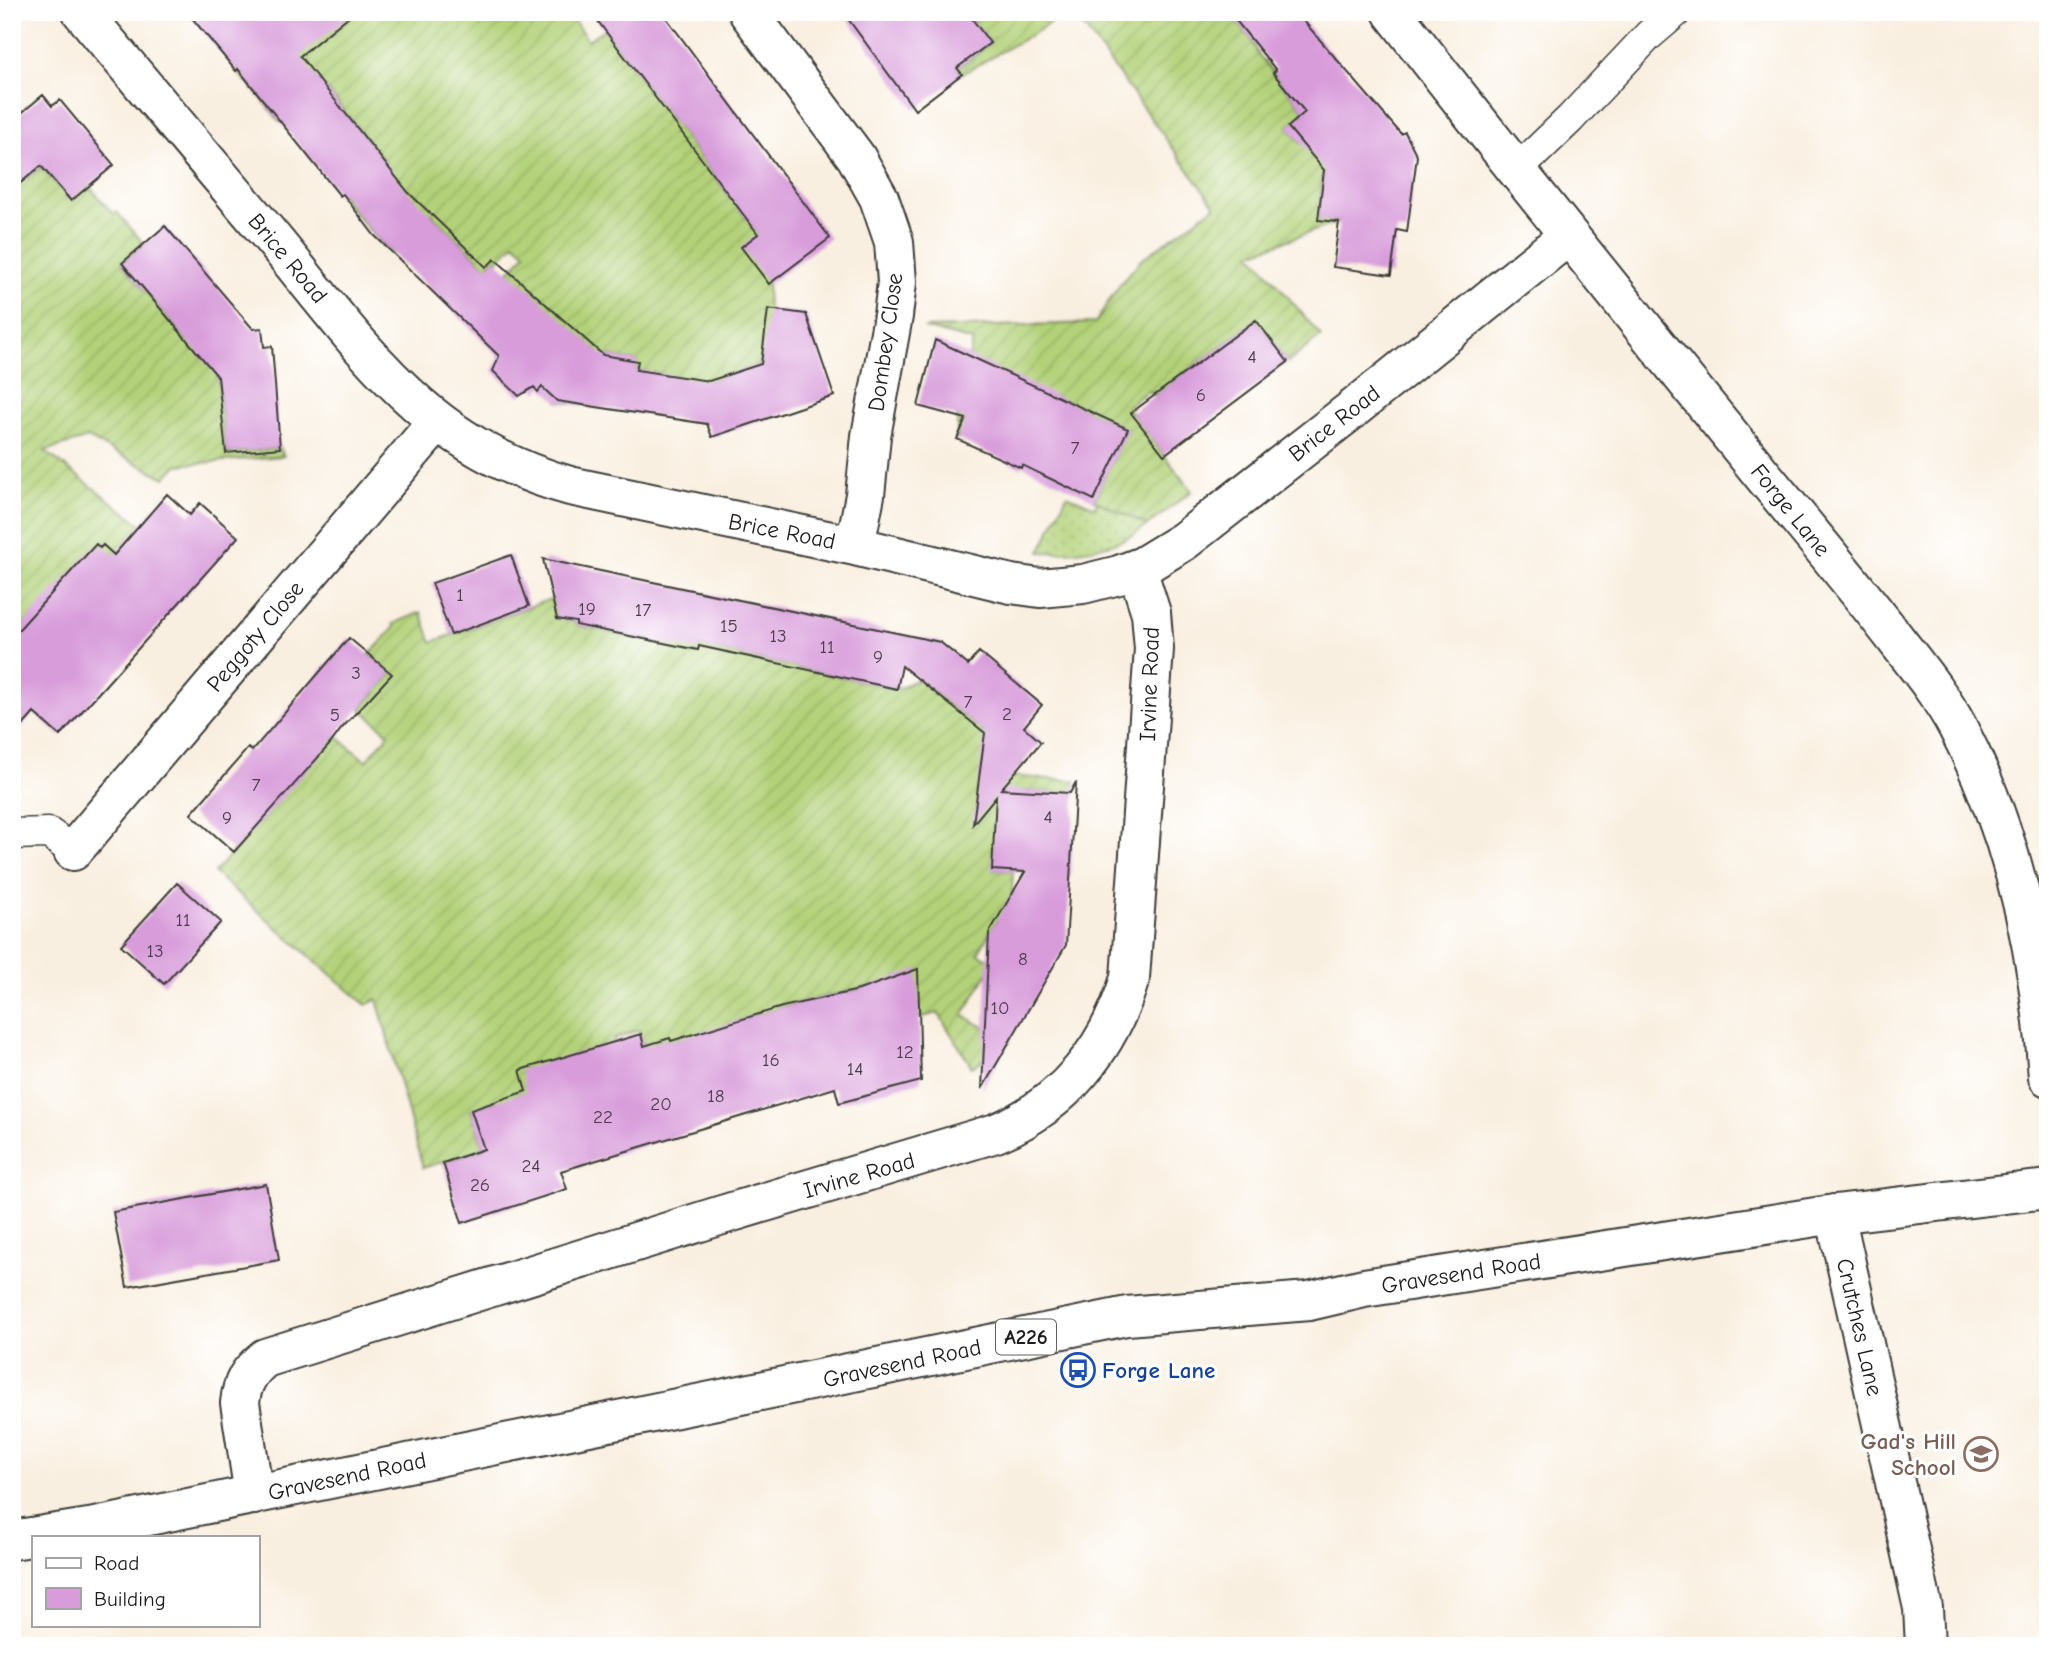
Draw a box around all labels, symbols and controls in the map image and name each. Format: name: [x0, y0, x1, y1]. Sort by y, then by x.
street label: Brice Road: [242, 208, 333, 309]
street label: Dombey Close: [862, 271, 909, 413]
house number: 4: [1247, 346, 1257, 368]
street label: Brice Road: [1283, 379, 1385, 467]
house number: 6: [1196, 384, 1206, 406]
house number: 7: [1071, 437, 1080, 459]
street label: Forge Lane: [1745, 459, 1836, 562]
street label: Brice Road: [726, 508, 838, 555]
street label: Peggoty Close: [201, 575, 310, 697]
house number: 1: [456, 584, 464, 606]
house number: 19: [578, 598, 596, 620]
house number: 17: [635, 599, 651, 621]
house number: 15: [720, 615, 738, 637]
house number: 13: [769, 625, 787, 647]
street label: Irvine Road: [1134, 626, 1165, 742]
house number: 11: [819, 636, 835, 658]
house number: 9: [873, 646, 883, 668]
house number: 3: [351, 662, 361, 684]
house number: 7: [964, 691, 973, 713]
house number: 2: [1002, 703, 1012, 725]
house number: 5: [330, 704, 340, 726]
house number: 7: [252, 774, 261, 796]
house number: 4: [1043, 806, 1053, 828]
house number: 9: [222, 807, 232, 829]
house number: 11: [175, 909, 191, 931]
house number: 13: [146, 940, 164, 962]
house number: 8: [1018, 948, 1028, 970]
house number: 10: [990, 997, 1010, 1019]
house number: 12: [896, 1041, 914, 1063]
house number: 16: [762, 1049, 780, 1071]
house number: 14: [847, 1058, 863, 1080]
house number: 18: [707, 1085, 725, 1107]
house number: 20: [650, 1093, 672, 1115]
house number: 22: [593, 1106, 613, 1128]
street label: Irvine Road: [800, 1147, 918, 1204]
house number: 24: [521, 1155, 541, 1177]
house number: 26: [470, 1174, 490, 1196]
street label: Gravesend Road: [1379, 1248, 1543, 1299]
street label: Crutches Lane: [1831, 1256, 1888, 1399]
road number: A226: [996, 1320, 1056, 1354]
street label: Gravesend Road: [821, 1334, 984, 1393]
bus stop icon: Forge Lane: [1059, 1351, 1097, 1389]
place label: Forge Lane: [1102, 1357, 1215, 1384]
place label: Gad's Hill School: [1861, 1428, 1956, 1481]
school or university icon: Gad's Hill School: [1962, 1435, 2000, 1473]
street label: Gravesend Road: [266, 1447, 429, 1506]
legend: [32, 1536, 259, 1626]
text: Road: [94, 1551, 139, 1575]
text: Building: [94, 1587, 166, 1611]

